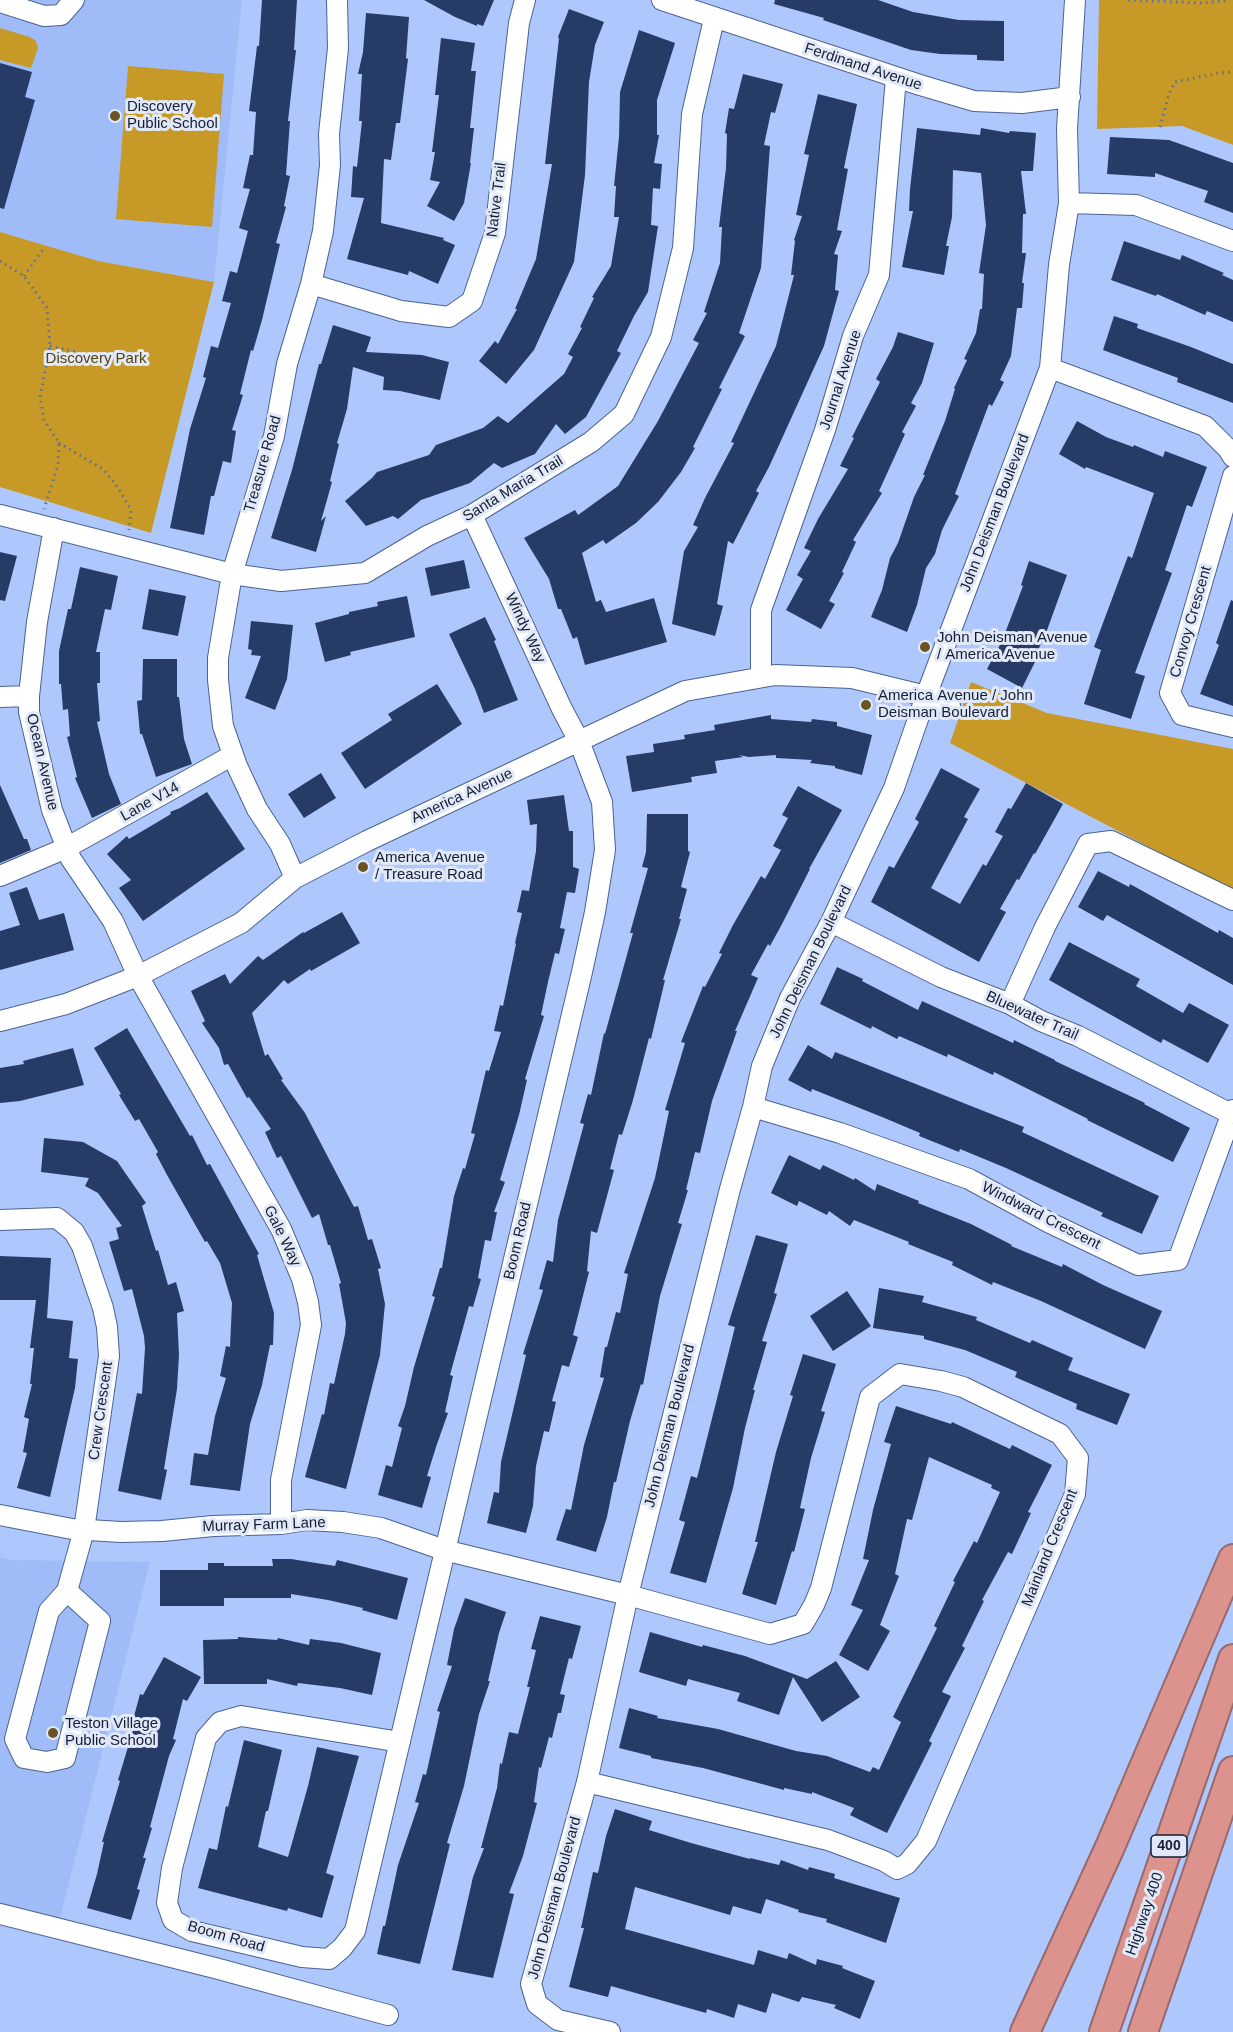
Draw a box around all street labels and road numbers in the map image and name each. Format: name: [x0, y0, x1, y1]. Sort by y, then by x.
street label: Ferdinand Avenue: [802, 40, 924, 94]
street label: Native Trail: [483, 162, 511, 238]
street label: Journal Avenue: [816, 328, 866, 432]
street label: Treasure Road: [241, 414, 285, 514]
street label: John Deisman Boulevard: [957, 432, 1033, 594]
street label: Santa Maria Trail: [460, 452, 566, 526]
street label: Convoy Crescent: [1166, 564, 1216, 680]
street label: Windy Way: [501, 590, 549, 666]
street label: Ocean Avenue: [22, 712, 62, 812]
street label: America Avenue: [408, 765, 516, 827]
street label: Lane V14: [118, 779, 182, 825]
street label: John Deisman Boulevard: [766, 883, 856, 1041]
street label: Bluewater Trail: [983, 988, 1081, 1044]
street label: Windward Crescent: [979, 1178, 1103, 1254]
street label: Boom Road: [500, 1200, 536, 1282]
street label: Gale Way: [260, 1203, 304, 1269]
street label: John Deisman Boulevard: [641, 1343, 699, 1509]
street label: Crew Crescent: [85, 1361, 117, 1461]
street label: Mainland Crescent: [1018, 1487, 1082, 1609]
street label: Murray Farm Lane: [202, 1514, 326, 1536]
street label: John Deisman Boulevard: [525, 1815, 585, 1981]
road number: 400: [1151, 1835, 1187, 1857]
street label: Highway 400: [1122, 1870, 1168, 1958]
street label: Boom Road: [185, 1917, 267, 1957]

